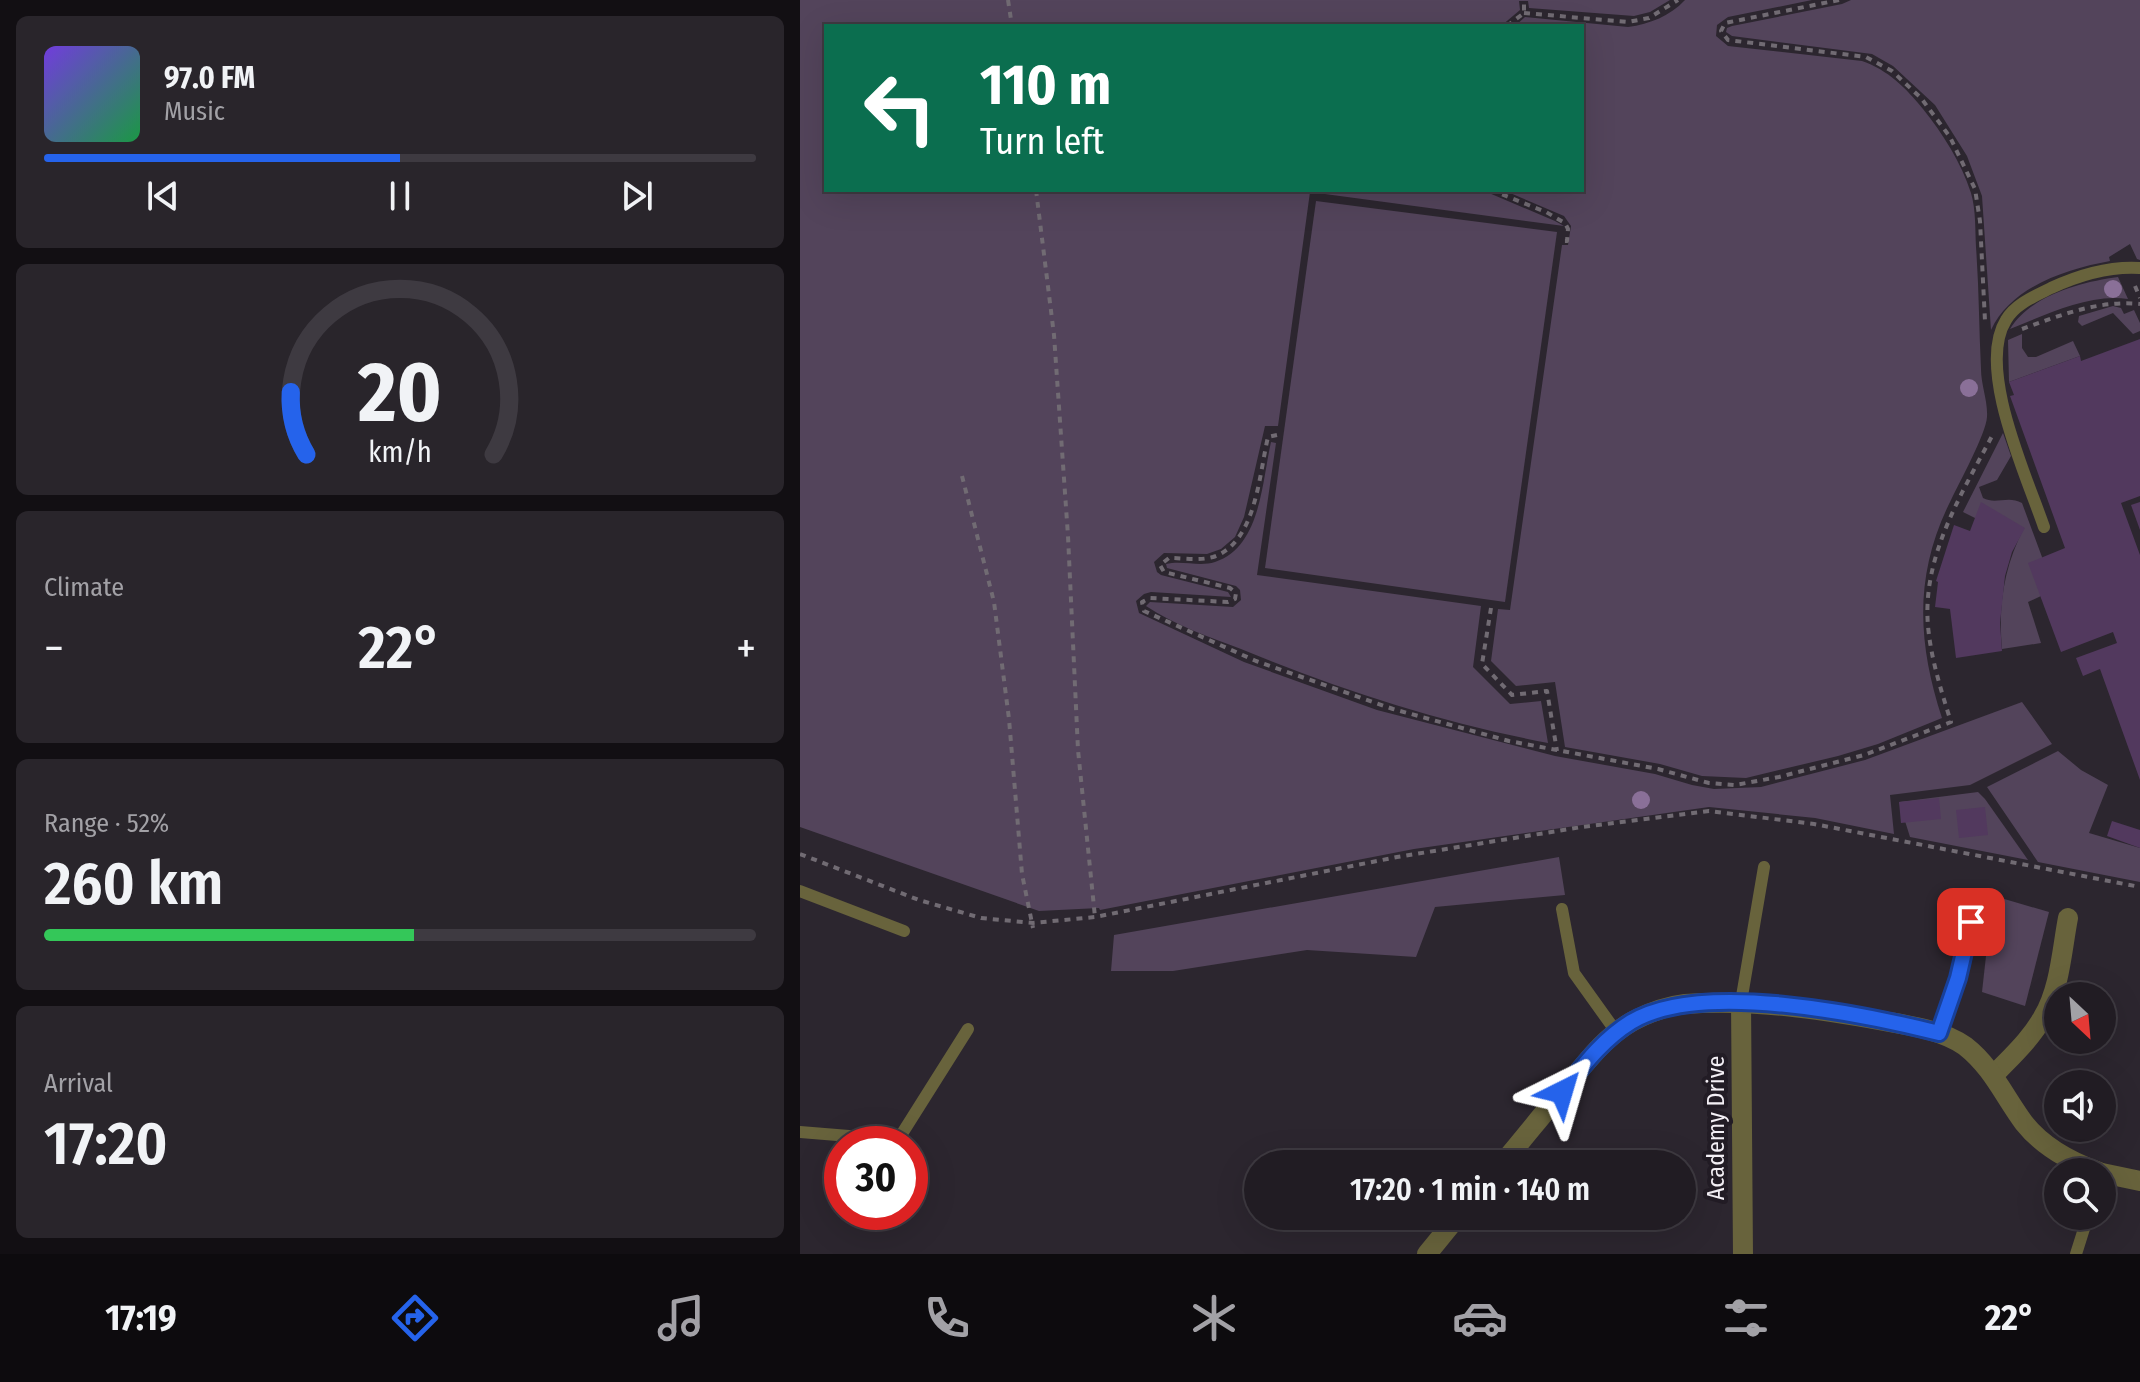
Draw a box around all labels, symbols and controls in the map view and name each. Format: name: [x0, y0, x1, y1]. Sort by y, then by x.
text: 110 m: [980, 52, 1111, 119]
icon: left: [848, 56, 952, 160]
text: 97.0 FM: [164, 60, 255, 96]
text: Music: [164, 96, 225, 127]
text: Turn left: [980, 120, 1104, 164]
icon: previous: [141, 174, 185, 218]
icon: pause: [378, 174, 422, 218]
icon: next: [615, 174, 659, 218]
text: 20: [357, 343, 442, 443]
text: km/h: [368, 436, 432, 471]
text: Climate: [44, 572, 124, 603]
text: 22°: [358, 612, 442, 684]
text: −: [44, 622, 64, 675]
text: +: [736, 622, 756, 675]
text: Range · 52%: [44, 808, 169, 839]
text: 260 km: [44, 848, 224, 920]
pin: [1937, 888, 2005, 956]
icon: arrive: [1949, 900, 1993, 944]
north arrow: [2044, 982, 2116, 1054]
map controls: [2044, 982, 2116, 1230]
position arrow: [1520, 1050, 1604, 1134]
street label: Academy Drive: [1702, 1056, 1730, 1200]
text: Arrival: [44, 1068, 113, 1099]
button: sound: [2044, 1070, 2116, 1142]
text: 17:20: [44, 1108, 168, 1180]
speed limit sign: 30: [824, 1126, 928, 1230]
button: search: [2044, 1158, 2116, 1230]
text: 17:20 · 1 min · 140 m: [1350, 1172, 1590, 1208]
icon: directions: [387, 1290, 443, 1346]
icon: music: [653, 1290, 709, 1346]
icon: phone: [919, 1290, 975, 1346]
icon: climate: [1186, 1290, 1242, 1346]
icon: car: [1452, 1290, 1508, 1346]
icon: filters: [1718, 1290, 1774, 1346]
text: 17:19: [105, 1296, 177, 1340]
text: 22°: [1985, 1296, 2035, 1340]

